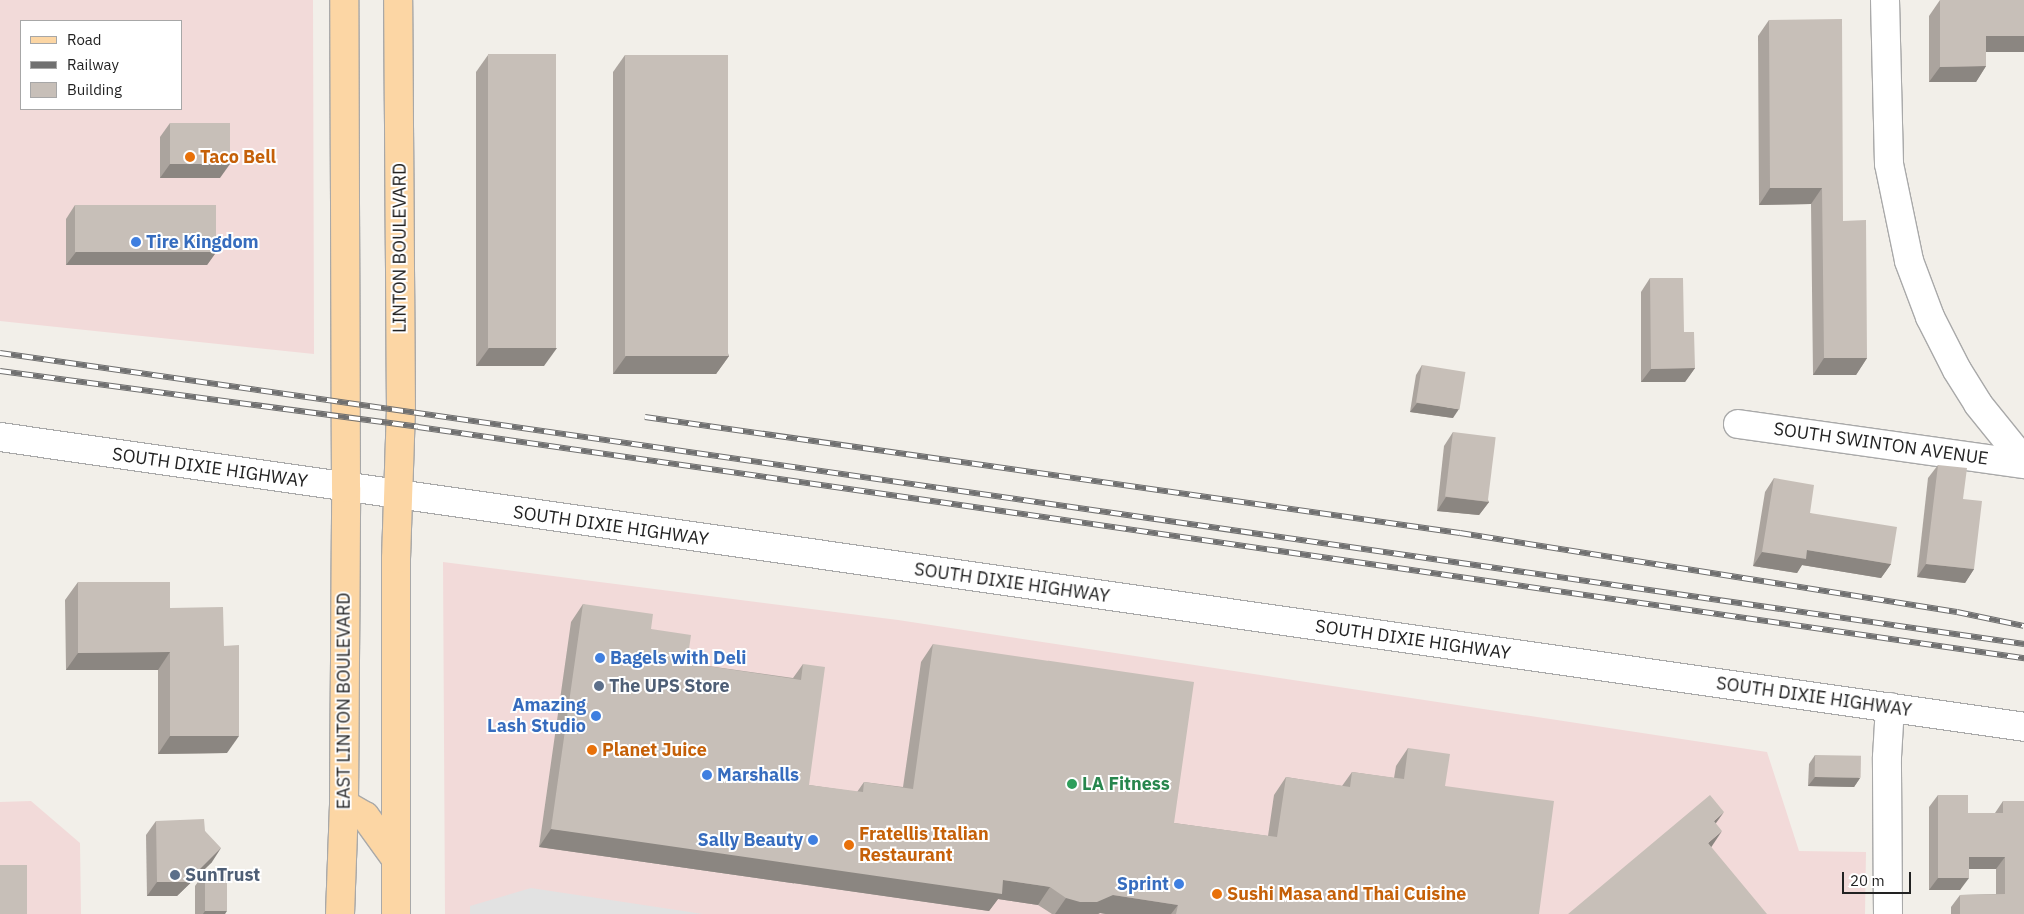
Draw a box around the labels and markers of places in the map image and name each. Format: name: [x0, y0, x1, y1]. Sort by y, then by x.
place label: Taco Bell: [200, 146, 276, 168]
marker: Taco Bell: [184, 151, 196, 163]
place label: Tire Kingdom: [146, 231, 259, 253]
marker: Tire Kingdom: [130, 236, 142, 248]
place label: Bagels with Deli: [610, 647, 746, 669]
marker: Bagels with Deli: [594, 652, 606, 664]
place label: The UPS Store: [609, 675, 730, 697]
marker: The UPS Store: [593, 680, 605, 692]
place label: Amazing Lash Studio: [487, 695, 586, 738]
marker: Amazing Lash Studio: [590, 710, 602, 722]
place label: Planet Juice: [602, 739, 707, 761]
marker: Planet Juice: [586, 744, 598, 756]
place label: Marshalls: [717, 764, 799, 786]
marker: Marshalls: [701, 769, 713, 781]
place label: LA Fitness: [1082, 773, 1170, 795]
marker: LA Fitness: [1066, 778, 1078, 790]
place label: Fratellis Italian Restaurant: [859, 824, 989, 866]
place label: Sally Beauty: [697, 829, 803, 851]
marker: Sally Beauty: [807, 834, 819, 846]
marker: Fratellis Italian Restaurant: [843, 839, 855, 851]
place label: SunTrust: [185, 864, 260, 886]
marker: SunTrust: [169, 869, 181, 881]
place label: Sprint: [1117, 873, 1169, 895]
marker: Sprint: [1173, 878, 1185, 890]
place label: Sushi Masa and Thai Cuisine: [1227, 883, 1466, 905]
marker: Sushi Masa and Thai Cuisine: [1211, 888, 1223, 900]

